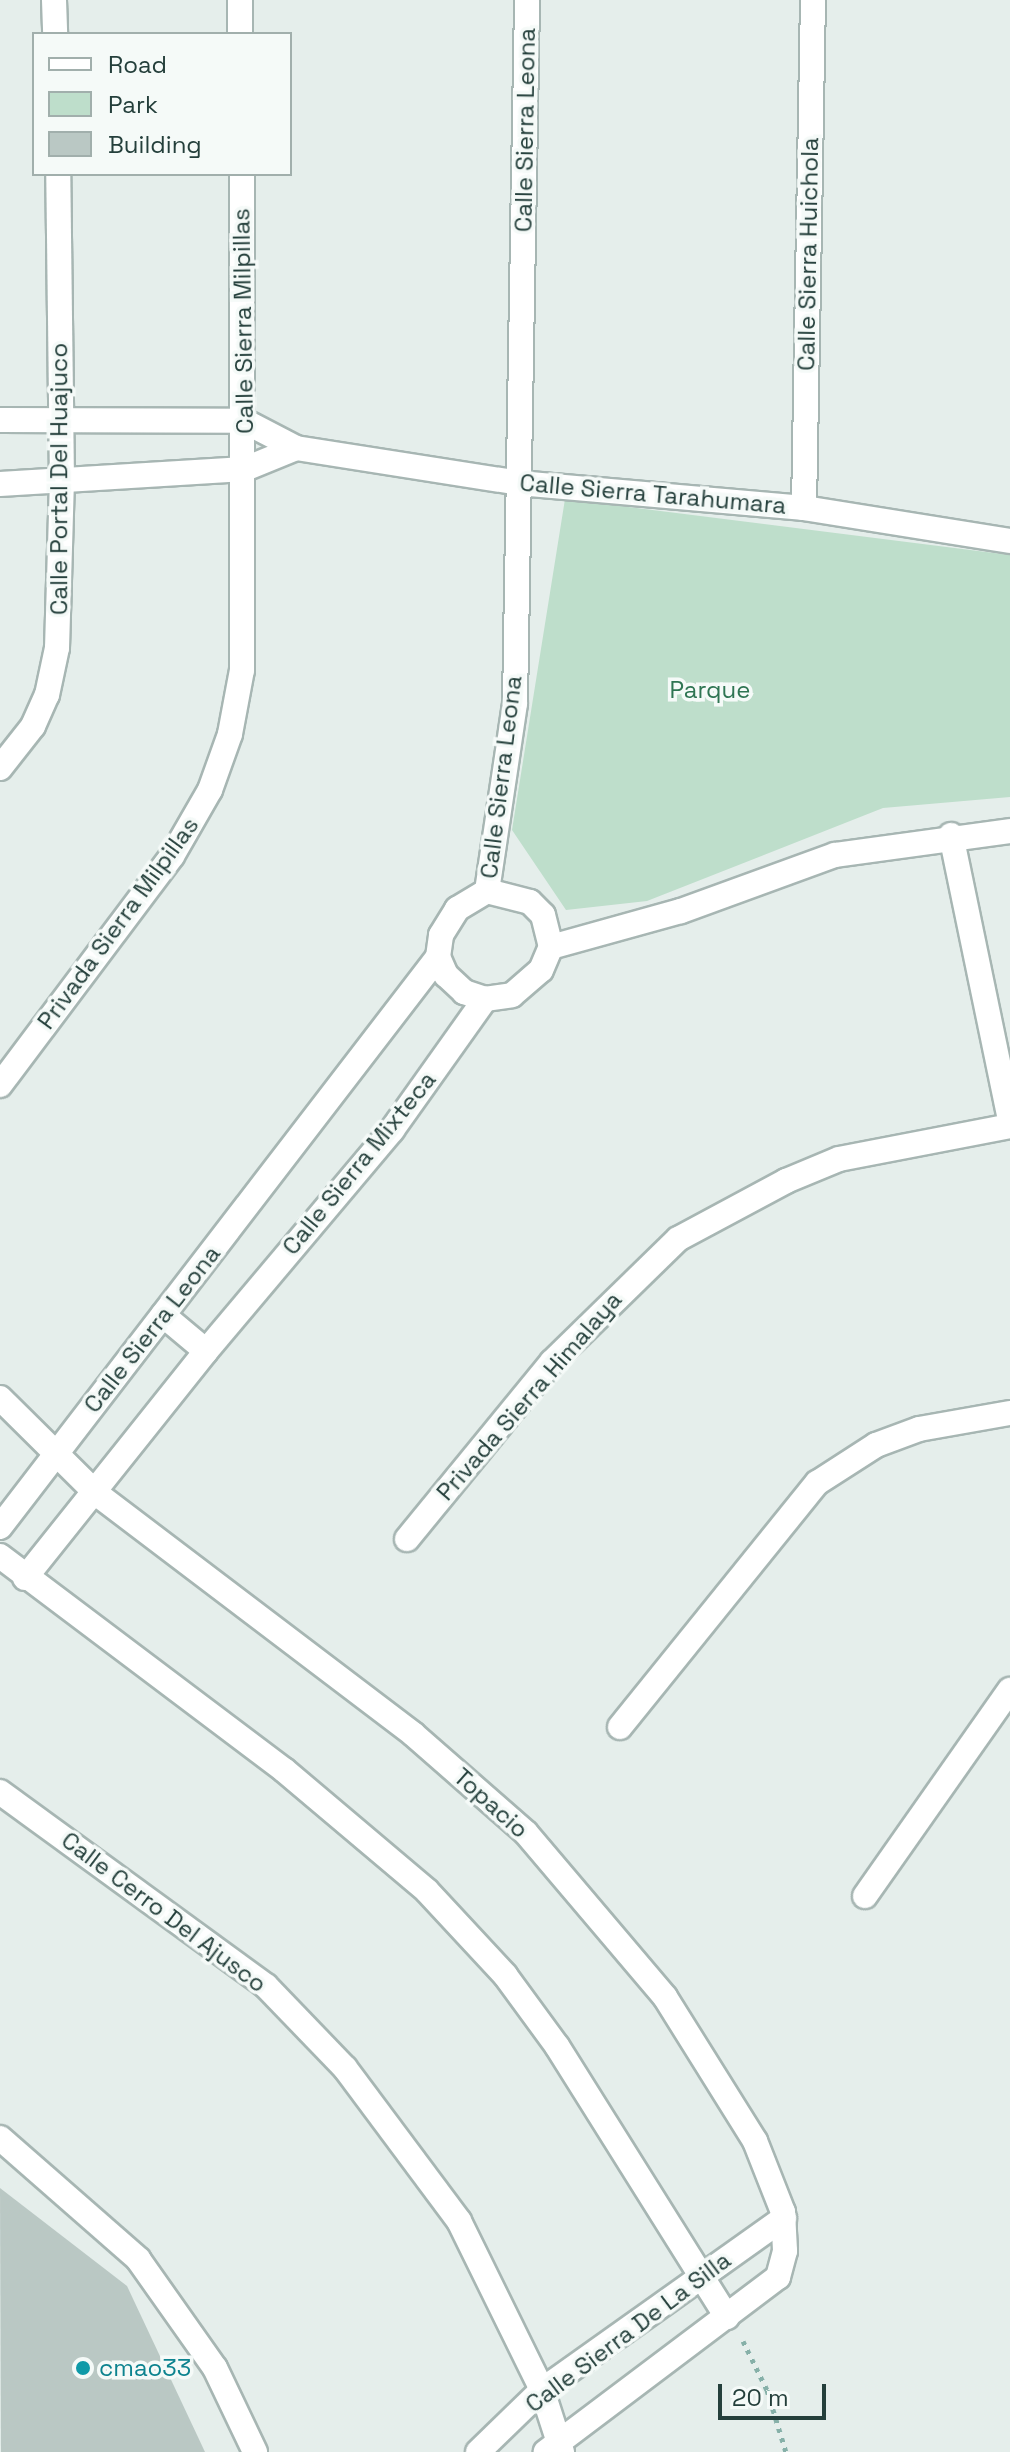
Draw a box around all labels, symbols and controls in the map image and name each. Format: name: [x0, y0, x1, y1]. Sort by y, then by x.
street label: Calle Sierra Leona: [509, 28, 541, 232]
legend: [32, 32, 292, 176]
text: Road: [108, 49, 167, 80]
text: Park: [108, 89, 158, 120]
text: Building: [108, 129, 202, 160]
street label: Calle Sierra Huichola: [792, 137, 824, 371]
street label: Calle Sierra Milpillas: [227, 208, 259, 434]
street label: Calle Portal Del Huajuco: [45, 343, 73, 615]
street label: Calle Sierra Tarahumara: [518, 468, 788, 520]
street label: Calle Sierra Leona: [474, 674, 528, 880]
park label: Parque: [670, 676, 750, 704]
street label: Privada Sierra Milpillas: [31, 811, 205, 1035]
street label: Calle Sierra Mixteca: [276, 1065, 442, 1261]
street label: Calle Sierra Leona: [78, 1240, 226, 1418]
street label: Privada Sierra Himalaya: [430, 1286, 628, 1506]
street label: Topacio: [448, 1762, 534, 1844]
street label: Calle Cerro Del Ajusco: [56, 1825, 272, 1999]
street label: Calle Sierra De La Silla: [520, 2245, 736, 2419]
place label: cmao33: [99, 2354, 191, 2382]
marker: cmao33: [74, 2359, 92, 2377]
scale bar: [722, 2368, 830, 2418]
text: 20 m: [732, 2382, 789, 2413]

